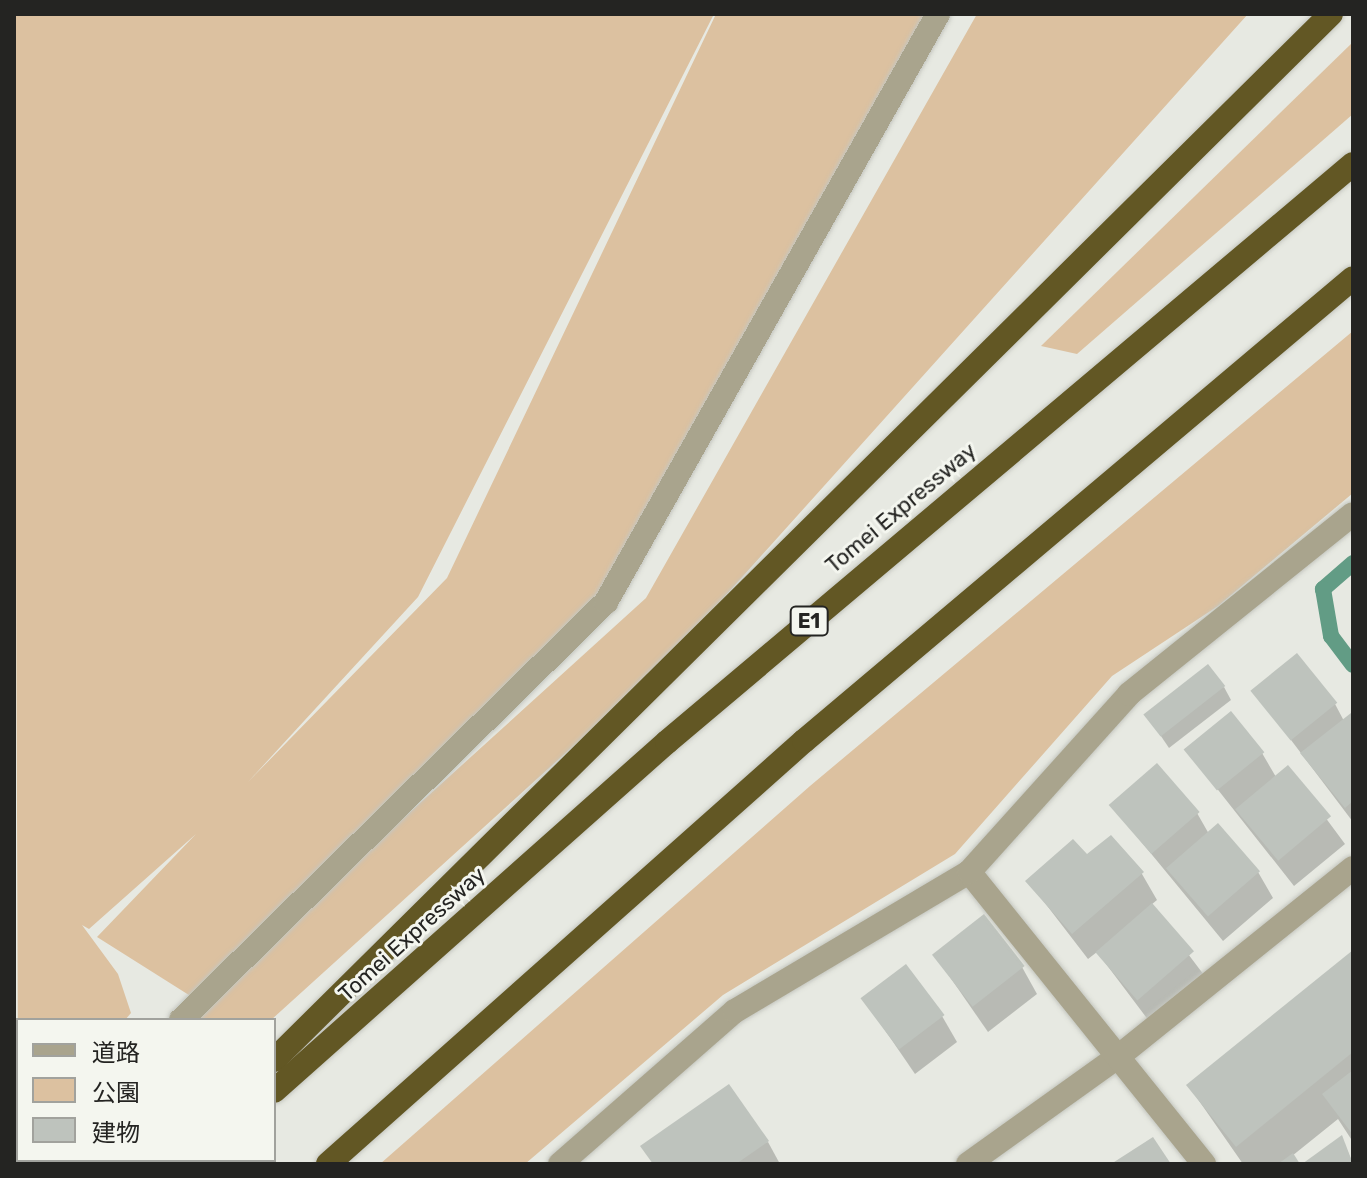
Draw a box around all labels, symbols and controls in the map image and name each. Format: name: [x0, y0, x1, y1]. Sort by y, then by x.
street label: Tomei Expressway: [820, 437, 982, 579]
road number: E1: [789, 605, 829, 637]
street label: Tomei Expressway: [333, 861, 491, 1007]
legend: [16, 1018, 276, 1162]
text: 道路: [92, 1039, 140, 1067]
text: 公園: [92, 1079, 140, 1107]
text: 建物: [92, 1119, 140, 1147]

